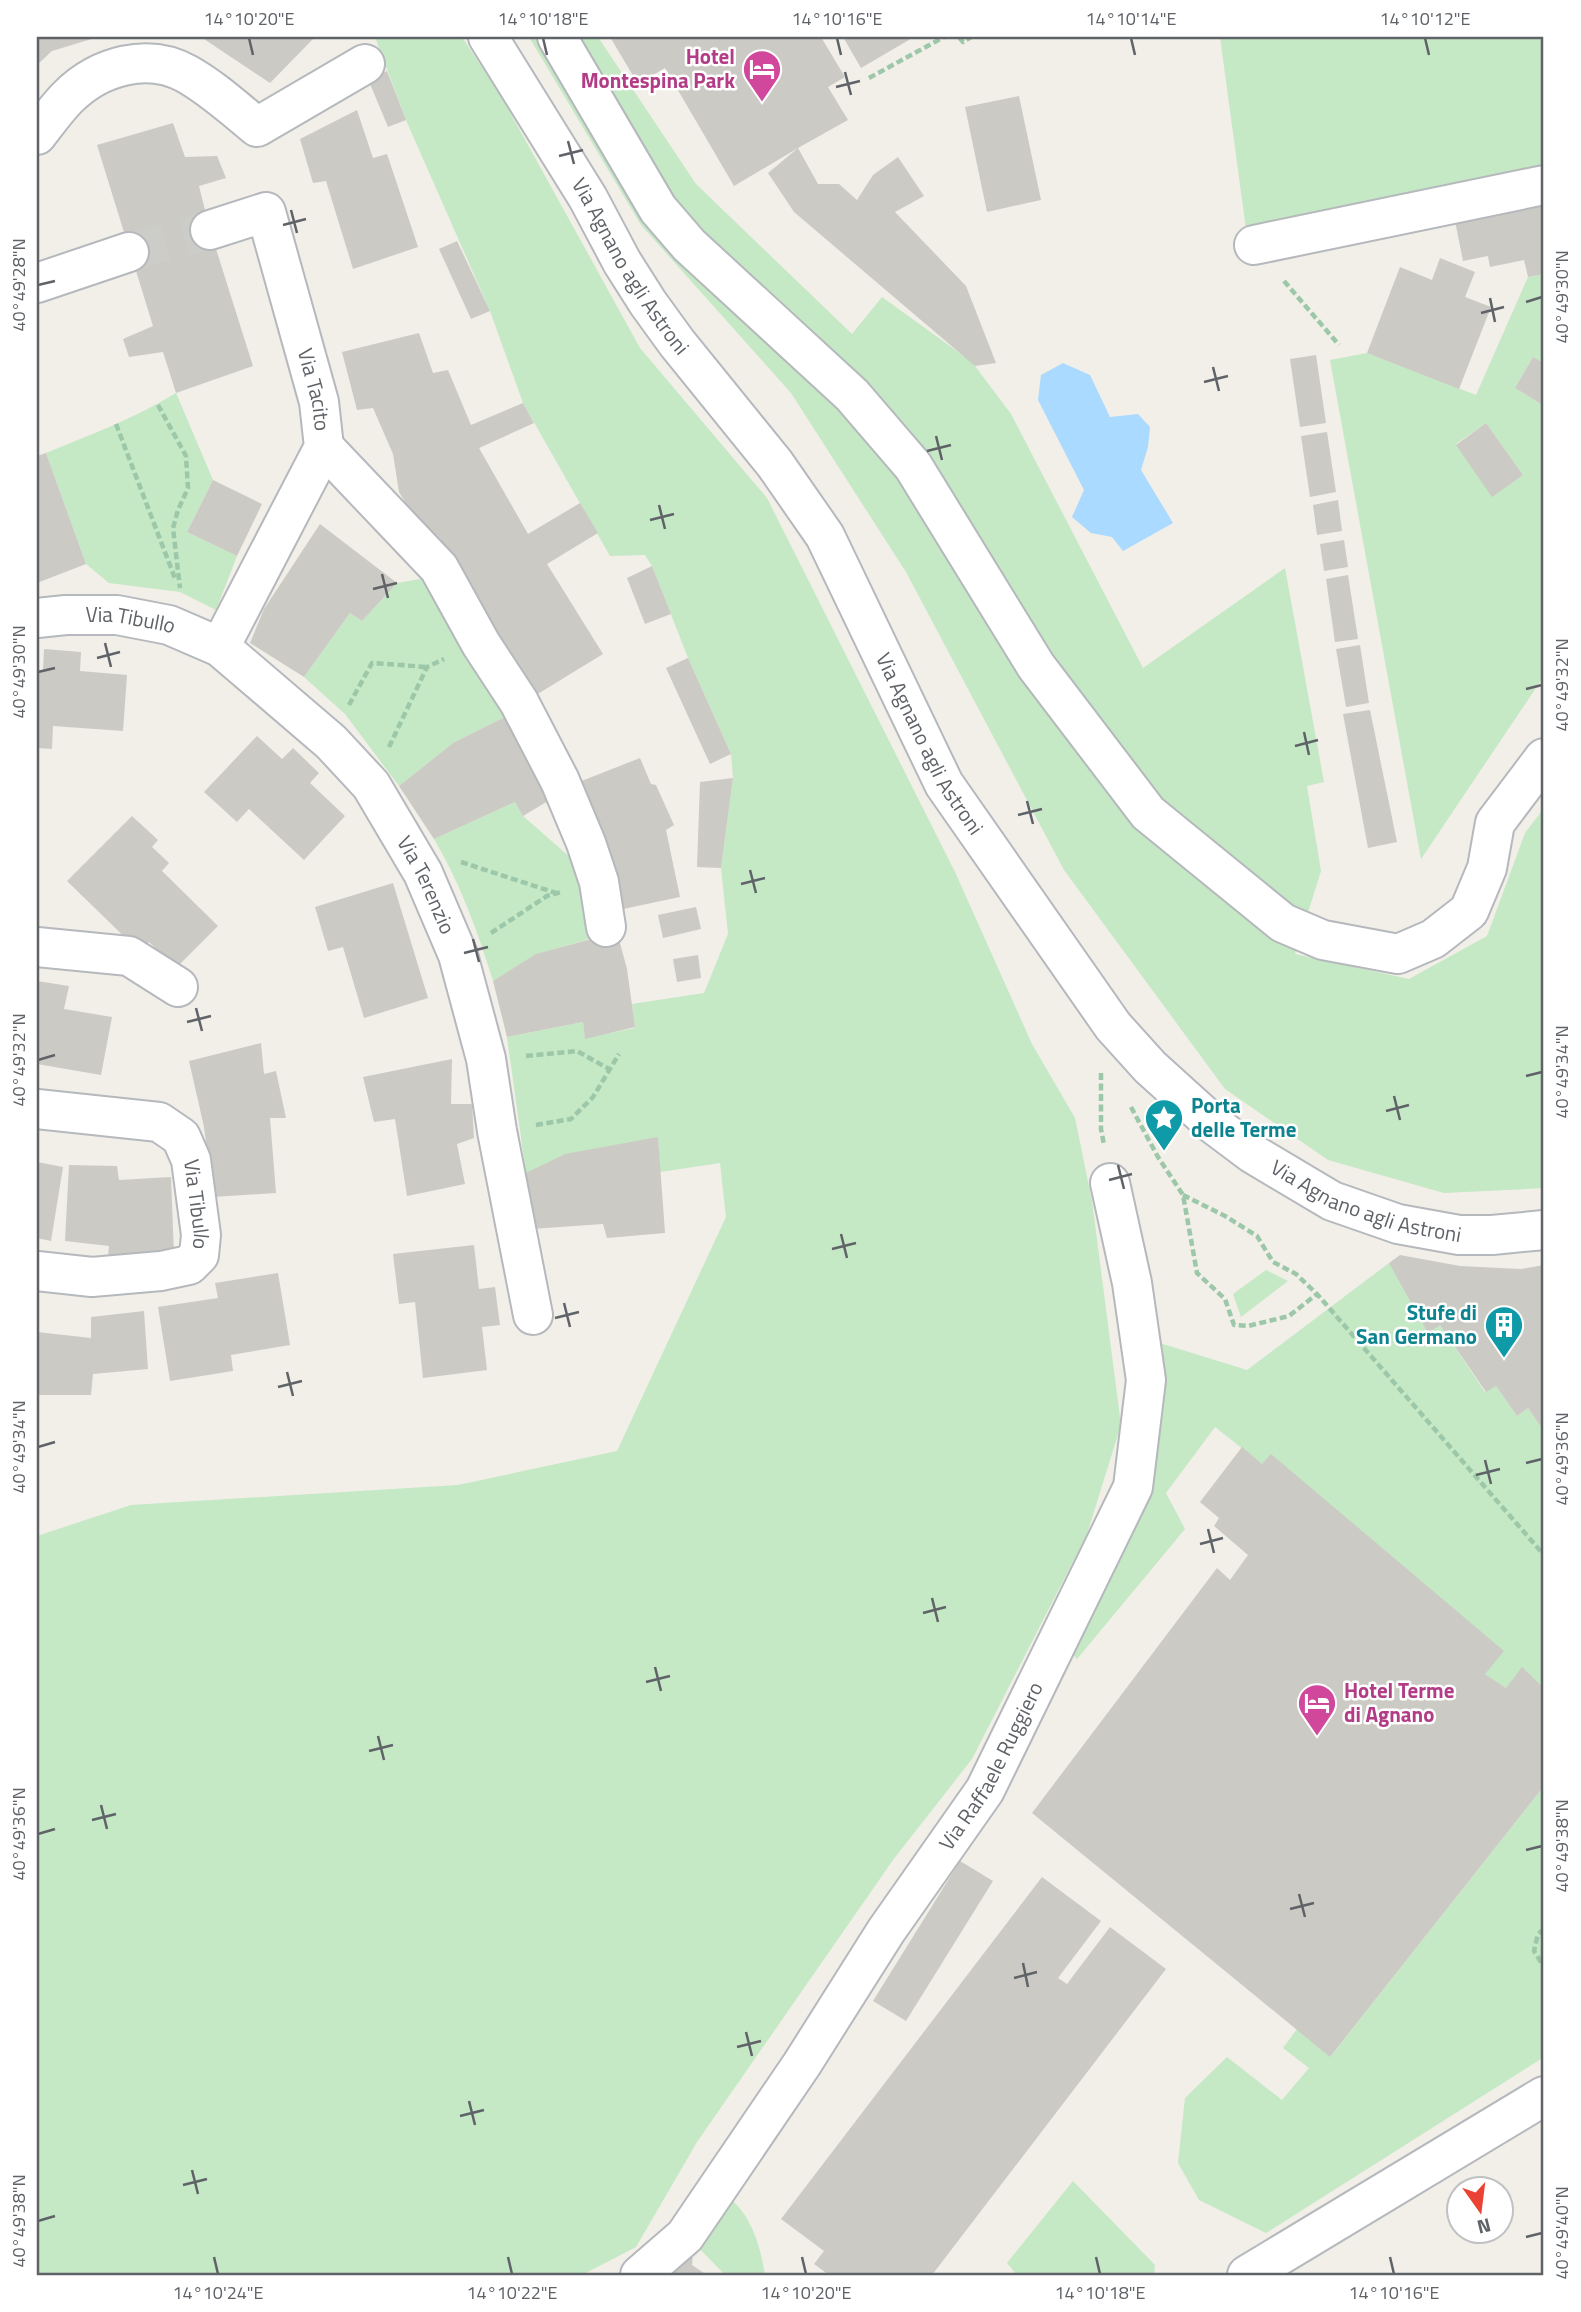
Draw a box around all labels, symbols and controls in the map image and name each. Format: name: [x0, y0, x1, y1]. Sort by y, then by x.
text: 14°10'20"E: [204, 5, 295, 32]
text: 14°10'18"E: [498, 5, 589, 32]
text: 14°10'16"E: [792, 5, 883, 32]
text: 14°10'14"E: [1086, 5, 1177, 32]
text: 14°10'12"E: [1380, 5, 1471, 32]
place label: Hotel Montespina Park: [581, 40, 735, 96]
hotel icon: Hotel Montespina Park: [741, 48, 783, 103]
street label: Via Agnano agli Astroni: [564, 171, 698, 361]
text: 40°49'28"N: [5, 238, 32, 332]
text: 40°49'30"N: [1548, 250, 1575, 344]
street label: Via Tacito: [290, 344, 339, 432]
street label: Via Tibullo: [86, 598, 181, 641]
text: 40°49'30"N: [5, 625, 32, 719]
text: 40°49'32"N: [1548, 638, 1575, 732]
street label: Via Agnano agli Astroni: [868, 647, 992, 841]
street label: Via Terenzio: [389, 829, 464, 939]
text: 40°49'32"N: [5, 1013, 32, 1107]
text: 40°49'34"N: [1548, 1025, 1575, 1119]
place label: Porta delle Terme: [1191, 1089, 1296, 1145]
place icon: Porta delle Terme: [1143, 1097, 1185, 1152]
street label: Via Agnano agli Astroni: [1265, 1151, 1464, 1250]
street label: Via Tibullo: [176, 1157, 218, 1251]
place label: Stufe di San Germano: [1356, 1296, 1477, 1352]
building icon: Stufe di San Germano: [1483, 1304, 1525, 1359]
text: 40°49'34"N: [5, 1400, 32, 1494]
text: 40°49'36"N: [1548, 1412, 1575, 1506]
place label: Hotel Terme di Agnano: [1344, 1674, 1454, 1730]
street label: Via Raffaele Ruggiero: [930, 1676, 1051, 1857]
hotel icon: Hotel Terme di Agnano: [1296, 1682, 1338, 1737]
text: 40°49'36"N: [5, 1787, 32, 1881]
text: 40°49'38"N: [1548, 1799, 1575, 1893]
text: 40°49'38"N: [5, 2174, 32, 2268]
north arrow: [1444, 2176, 1514, 2246]
text: 40°49'40"N: [1548, 2186, 1575, 2280]
text: N: [1474, 2211, 1494, 2243]
text: 14°10'24"E: [173, 2279, 264, 2306]
text: 14°10'22"E: [467, 2279, 558, 2306]
text: 14°10'20"E: [761, 2279, 852, 2306]
text: 14°10'18"E: [1055, 2279, 1146, 2306]
text: 14°10'16"E: [1349, 2279, 1440, 2306]

